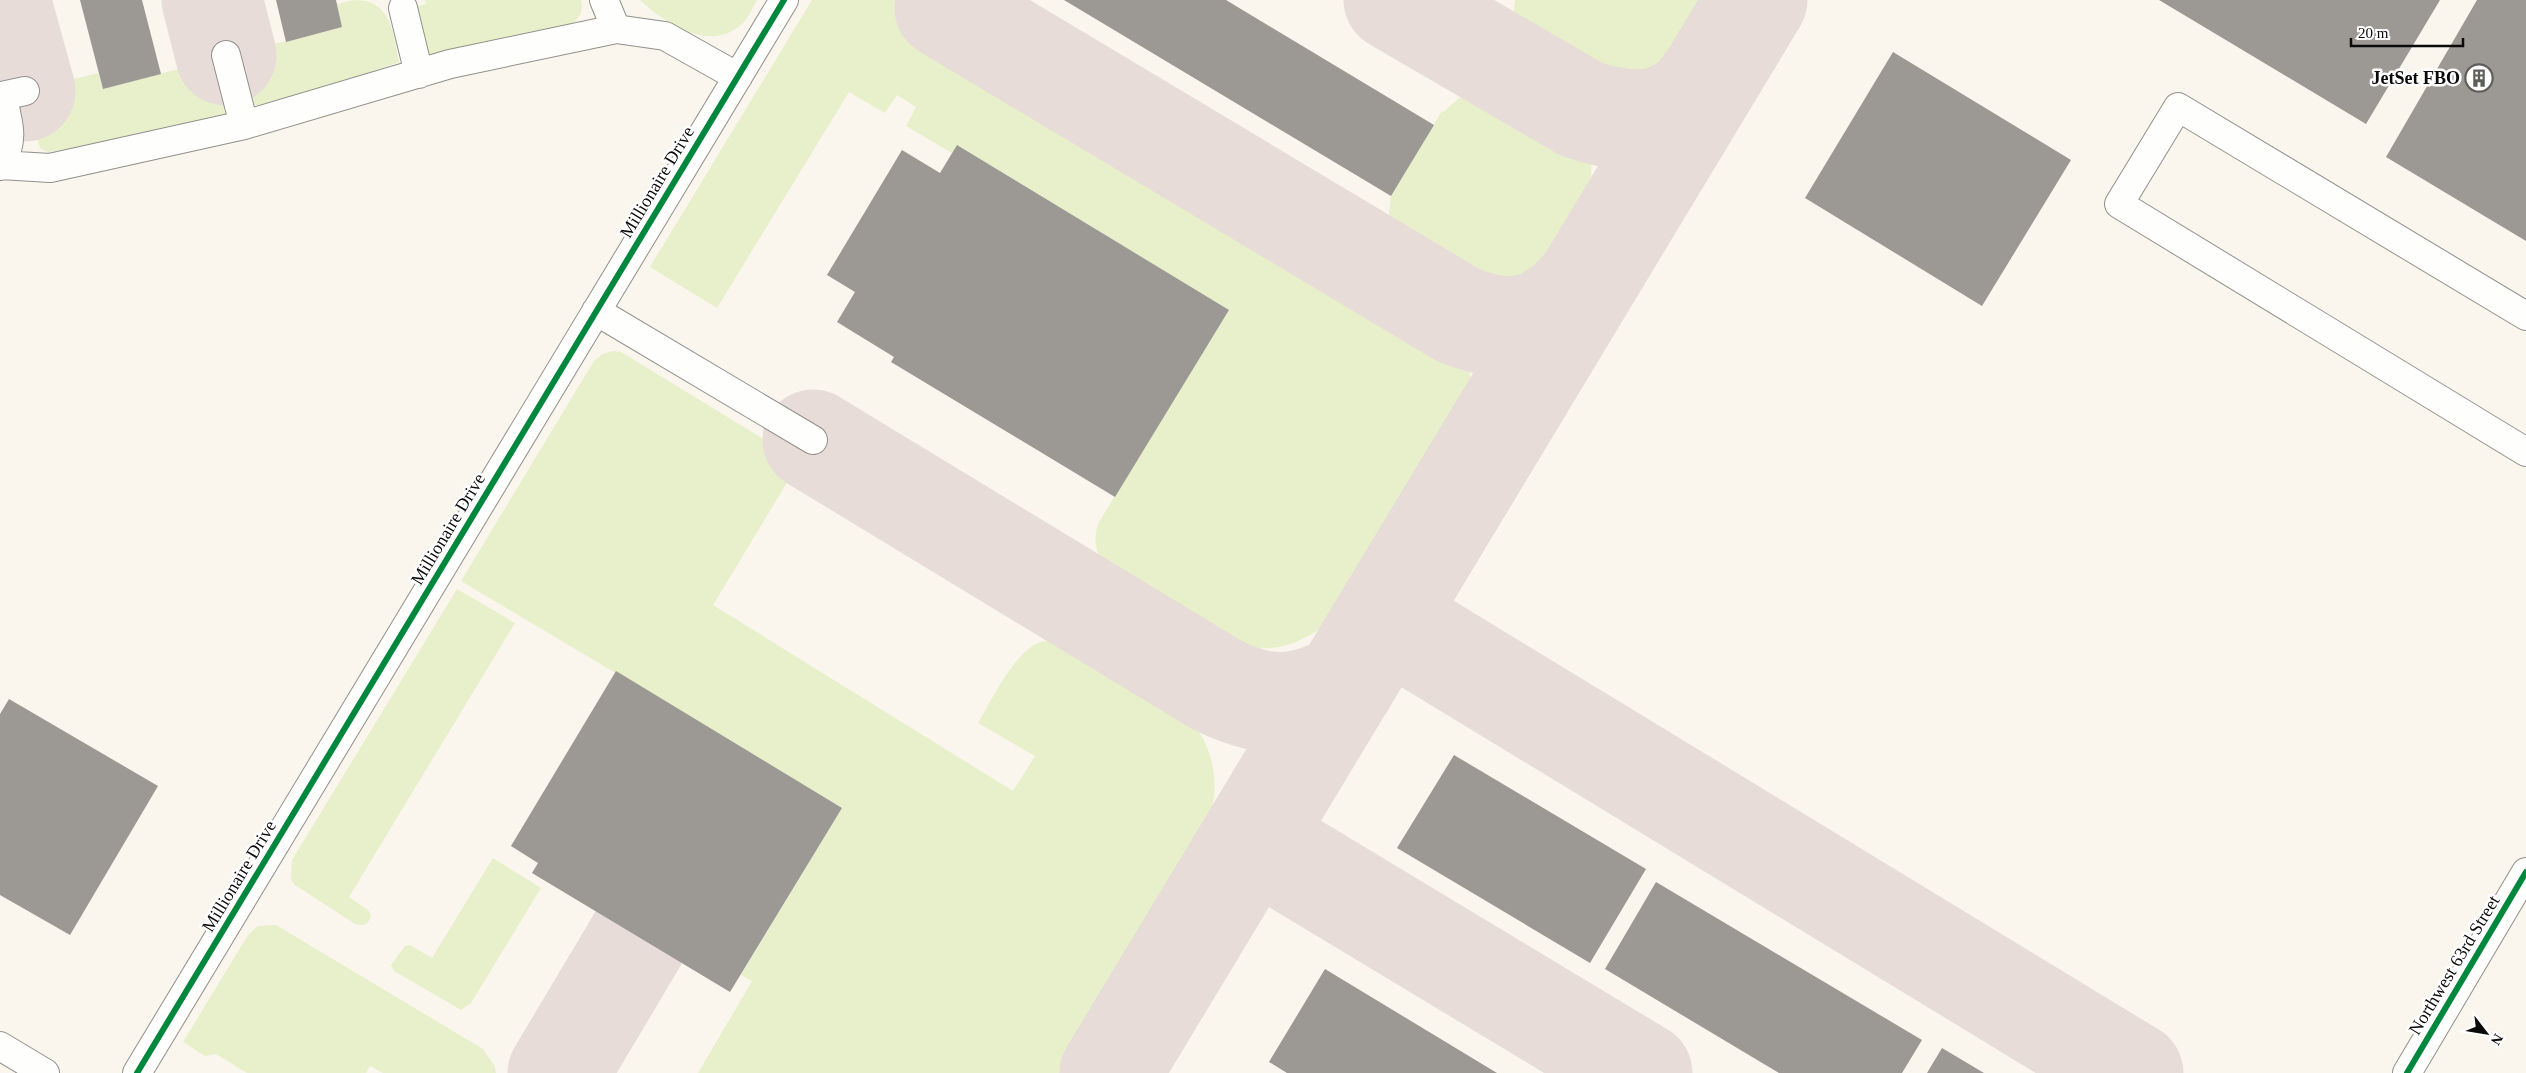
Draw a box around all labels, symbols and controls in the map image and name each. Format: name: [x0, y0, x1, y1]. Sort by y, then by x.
scale bar: [2351, 15, 2464, 47]
text: 20 m: [2358, 25, 2389, 41]
building icon: JetSet FBO: [2464, 63, 2494, 93]
place label: JetSet FBO: [2372, 68, 2460, 88]
street label: Millionaire Drive: [616, 123, 698, 241]
street label: Millionaire Drive: [407, 470, 489, 588]
street label: Millionaire Drive: [198, 817, 280, 935]
street label: Northwest 63rd Street: [2404, 891, 2504, 1039]
north arrow: [2461, 1008, 2511, 1058]

